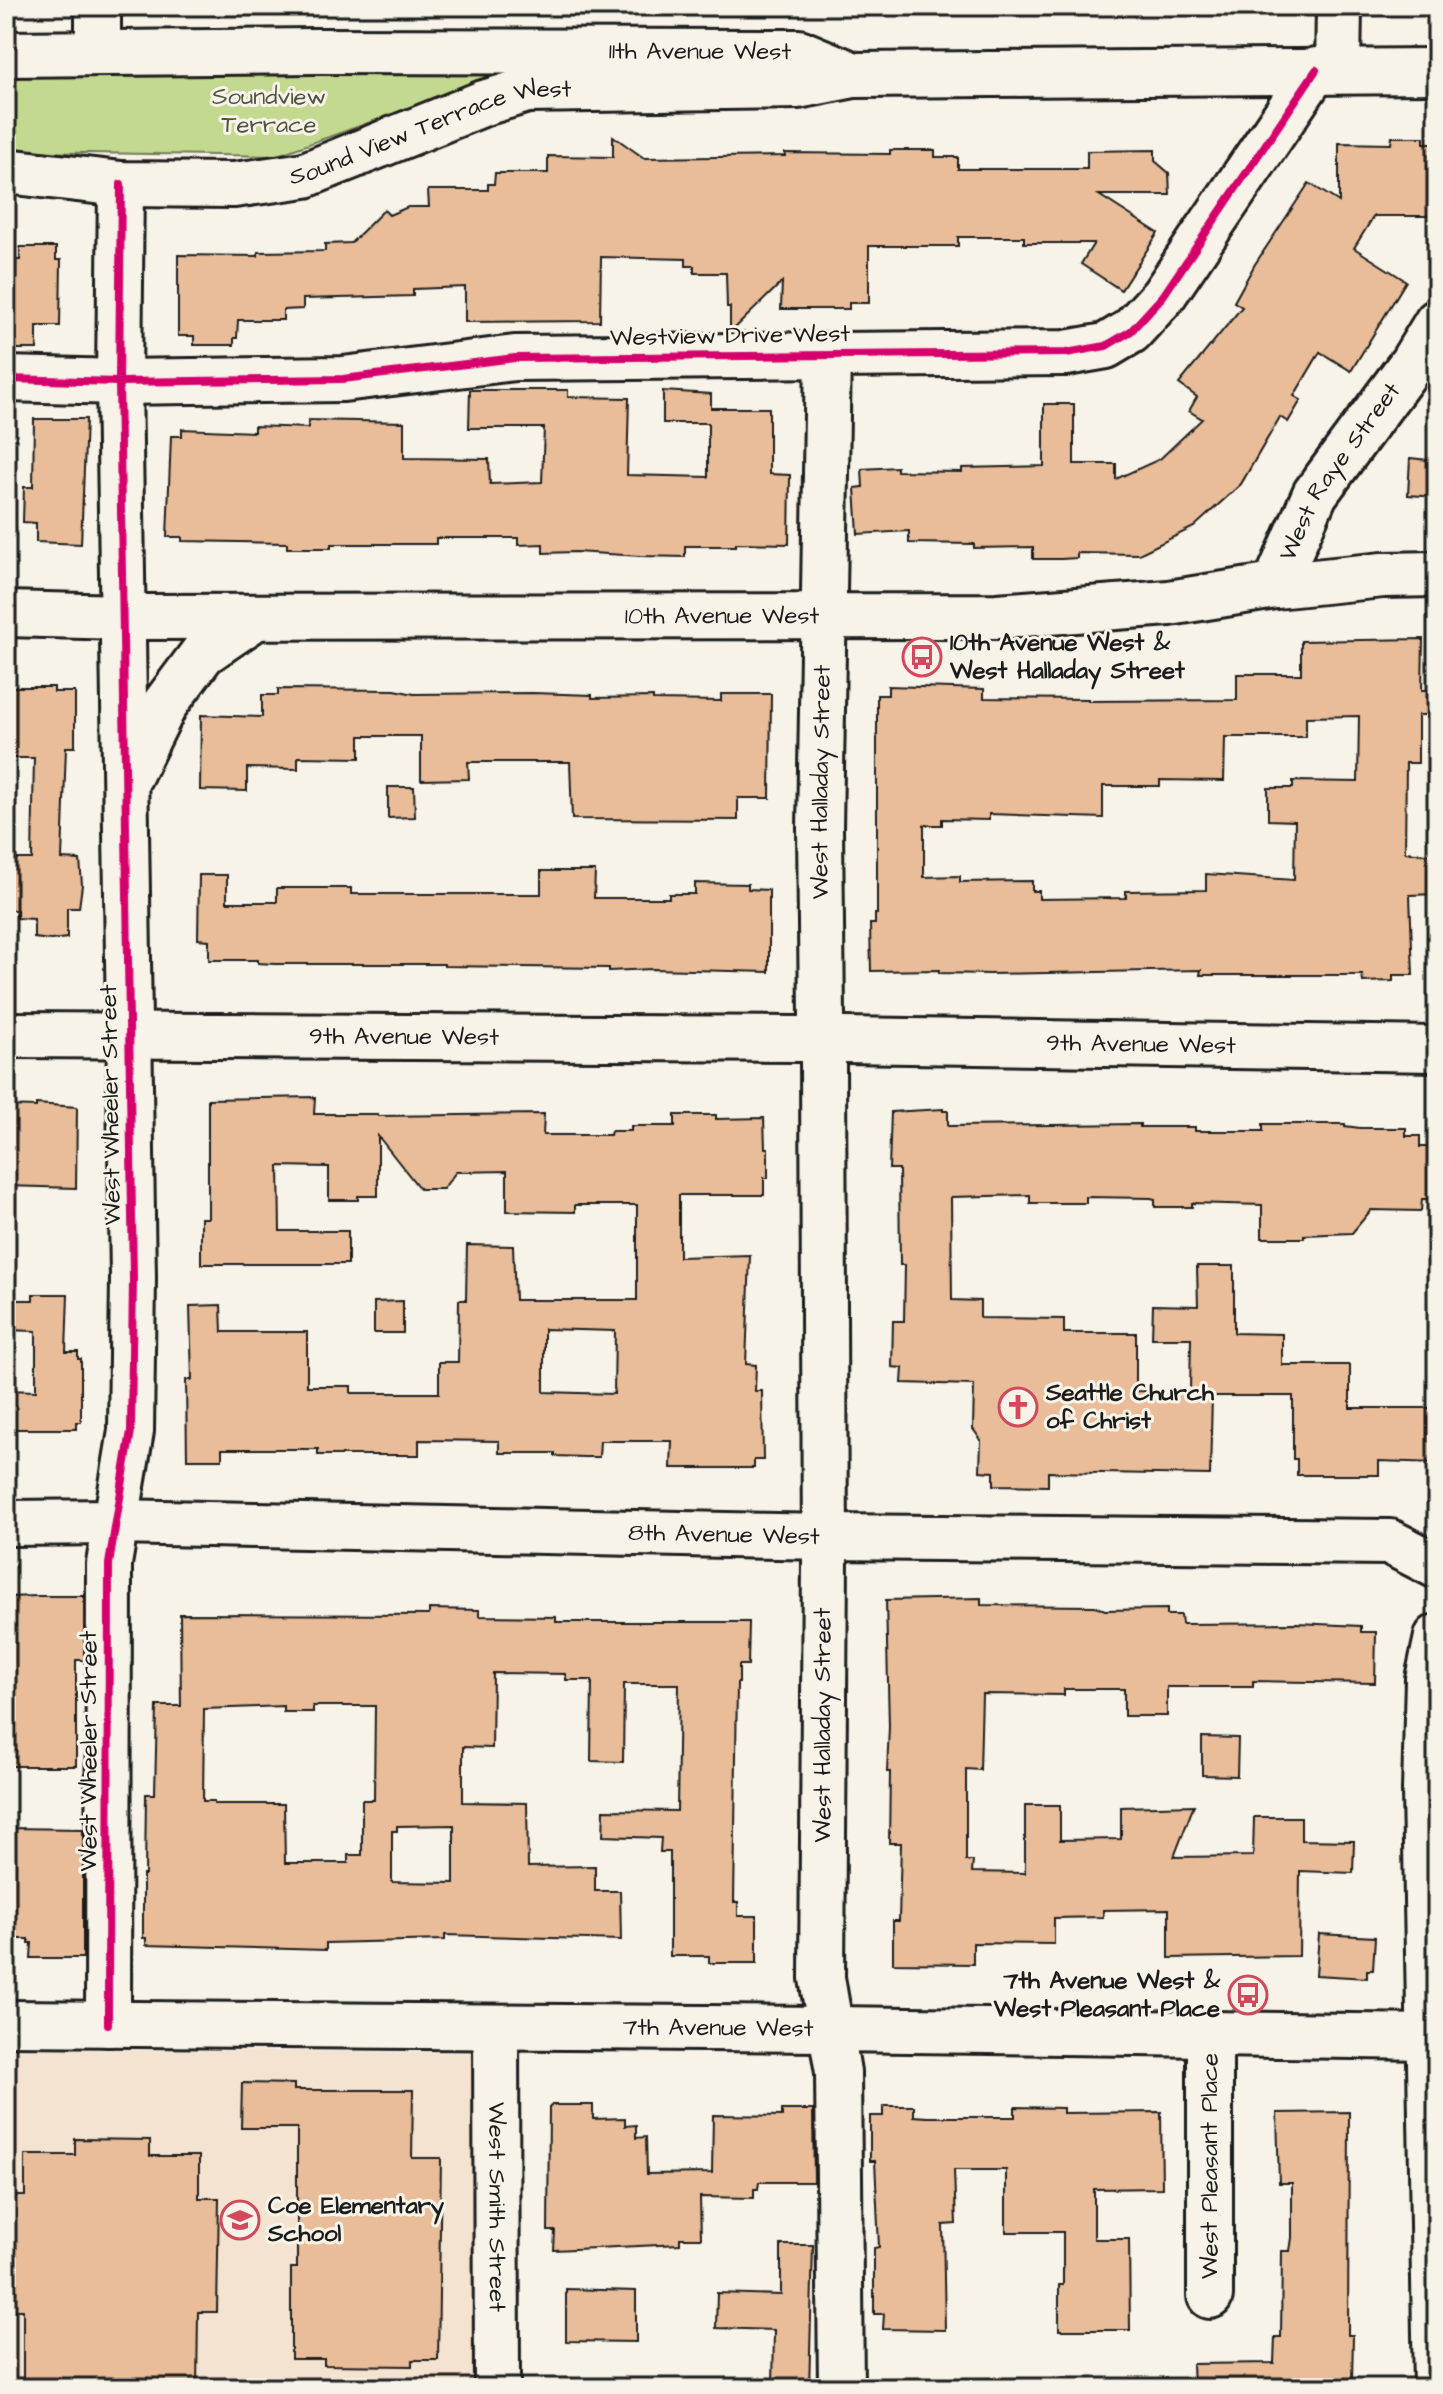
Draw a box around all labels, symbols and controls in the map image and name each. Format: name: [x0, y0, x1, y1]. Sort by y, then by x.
street label: 11th Avenue West: [609, 35, 791, 69]
street label: Sound View Terrace West: [288, 71, 572, 194]
park label: Soundview Terrace: [212, 80, 326, 142]
street label: Westview Drive West: [610, 317, 851, 355]
street label: West Raye Street: [1271, 375, 1409, 566]
street label: 10th Avenue West: [625, 599, 819, 633]
place label: 10th Avenue West & West Halladay Street: [949, 626, 1185, 690]
bus stop icon: 10th Avenue West & West Halladay Street: [901, 636, 943, 678]
street label: West Halladay Street: [803, 664, 840, 900]
street label: West Wheeler Street: [92, 984, 130, 1226]
street label: 9th Avenue West: [309, 1020, 499, 1054]
street label: 9th Avenue West: [1046, 1026, 1236, 1063]
place label: Seattle Church of Christ: [1045, 1376, 1215, 1438]
church icon: Seattle Church of Christ: [997, 1386, 1039, 1428]
street label: 8th Avenue West: [628, 1516, 820, 1554]
street label: West Halladay Street: [806, 1607, 841, 1842]
street label: West Wheeler Street: [72, 1630, 106, 1871]
place label: 7th Avenue West & West Pleasant Place: [993, 1964, 1221, 2026]
bus stop icon: 7th Avenue West & West Pleasant Place: [1227, 1974, 1269, 2016]
street label: 7th Avenue West: [622, 2010, 814, 2046]
street label: West Pleasant Place: [1193, 2053, 1227, 2279]
street label: West Smith Street: [479, 2102, 514, 2312]
place label: Coe Elementary School: [267, 2189, 445, 2251]
school or university icon: Coe Elementary School: [219, 2199, 261, 2241]

